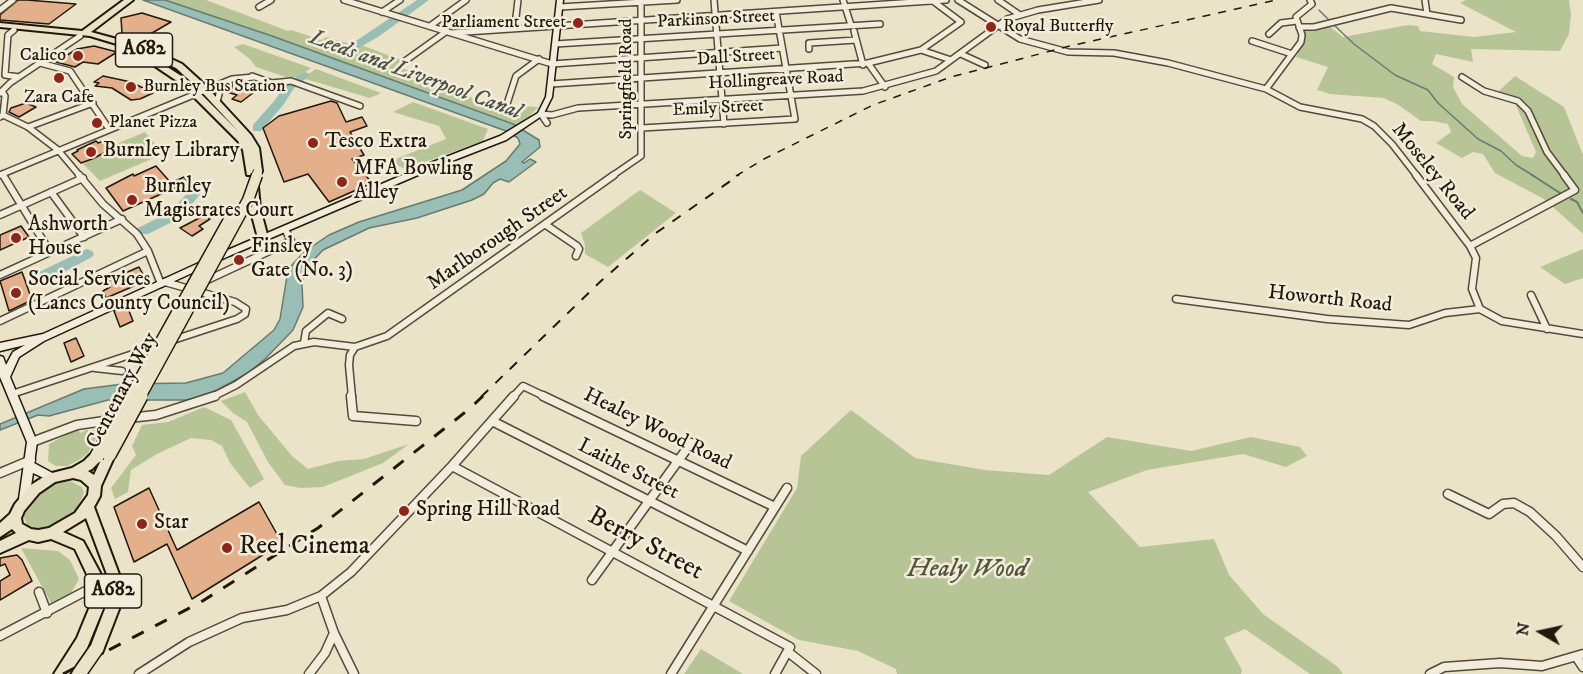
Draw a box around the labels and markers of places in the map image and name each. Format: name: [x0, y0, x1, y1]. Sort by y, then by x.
place label: Parliament Street: [441, 12, 566, 34]
marker: Parliament Street: [571, 16, 585, 30]
place label: Royal Butterfly: [1003, 16, 1114, 38]
marker: Royal Butterfly: [984, 20, 998, 34]
place label: Calico: [20, 45, 66, 67]
marker: Calico: [71, 49, 85, 63]
marker: Zara Cafe: [52, 71, 66, 85]
place label: Burnley Bus Station: [143, 76, 286, 98]
marker: Burnley Bus Station: [124, 80, 138, 94]
place label: Zara Cafe: [24, 87, 94, 109]
place label: Planet Pizza: [109, 112, 197, 134]
marker: Planet Pizza: [90, 116, 104, 130]
place label: Tesco Extra: [325, 130, 427, 156]
marker: Tesco Extra: [306, 136, 320, 150]
place label: Burnley Library: [103, 139, 239, 165]
marker: Burnley Library: [84, 145, 98, 159]
place label: MFA Bowling Alley: [354, 157, 473, 207]
place label: Burnley Magistrates Court: [144, 175, 294, 225]
marker: MFA Bowling Alley: [335, 175, 349, 189]
marker: Burnley Magistrates Court: [125, 193, 139, 207]
place label: Ashworth House: [28, 213, 108, 263]
marker: Ashworth House: [9, 231, 23, 245]
place label: Finsley Gate (No. 3): [251, 235, 353, 285]
marker: Finsley Gate (No. 3): [232, 253, 246, 267]
place label: Social Services (Lancs County Council): [28, 268, 230, 318]
marker: Social Services (Lancs County Council): [9, 286, 23, 300]
place label: Spring Hill Road: [416, 498, 560, 524]
marker: Spring Hill Road: [397, 504, 411, 518]
place label: Star: [154, 511, 188, 537]
marker: Star: [135, 517, 149, 531]
place label: Reel Cinema: [239, 532, 370, 564]
marker: Reel Cinema: [220, 541, 234, 555]

